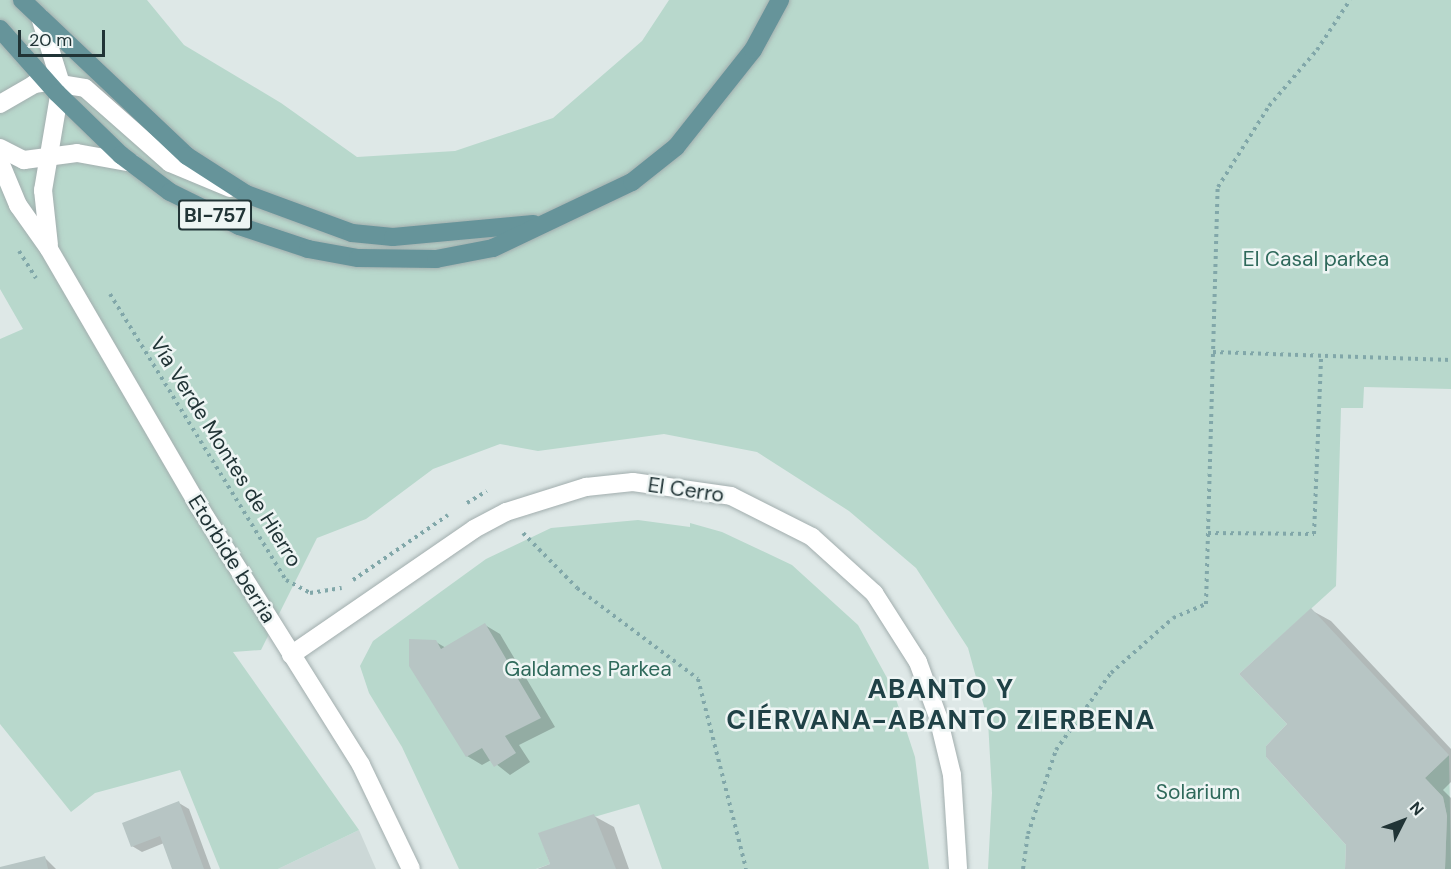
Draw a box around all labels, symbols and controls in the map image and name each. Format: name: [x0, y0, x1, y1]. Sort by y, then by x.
scale bar: [21, 18, 108, 56]
text: 20 m: [29, 28, 72, 52]
road number: BI-757: [178, 198, 252, 232]
park label: El Casal parkea: [1243, 246, 1389, 272]
street label: Vía Verde Montes de Hierro: [145, 332, 307, 572]
street label: El Cerro: [646, 472, 726, 508]
street label: Etorbide berria: [183, 490, 281, 628]
park label: Galdames Parkea: [504, 656, 672, 682]
district label: ABANTO Y CIÉRVANA-ABANTO ZIERBENA: [726, 672, 1156, 735]
park label: Solarium: [1156, 779, 1240, 805]
north arrow: [1373, 791, 1433, 851]
text: N: [1405, 797, 1428, 820]

